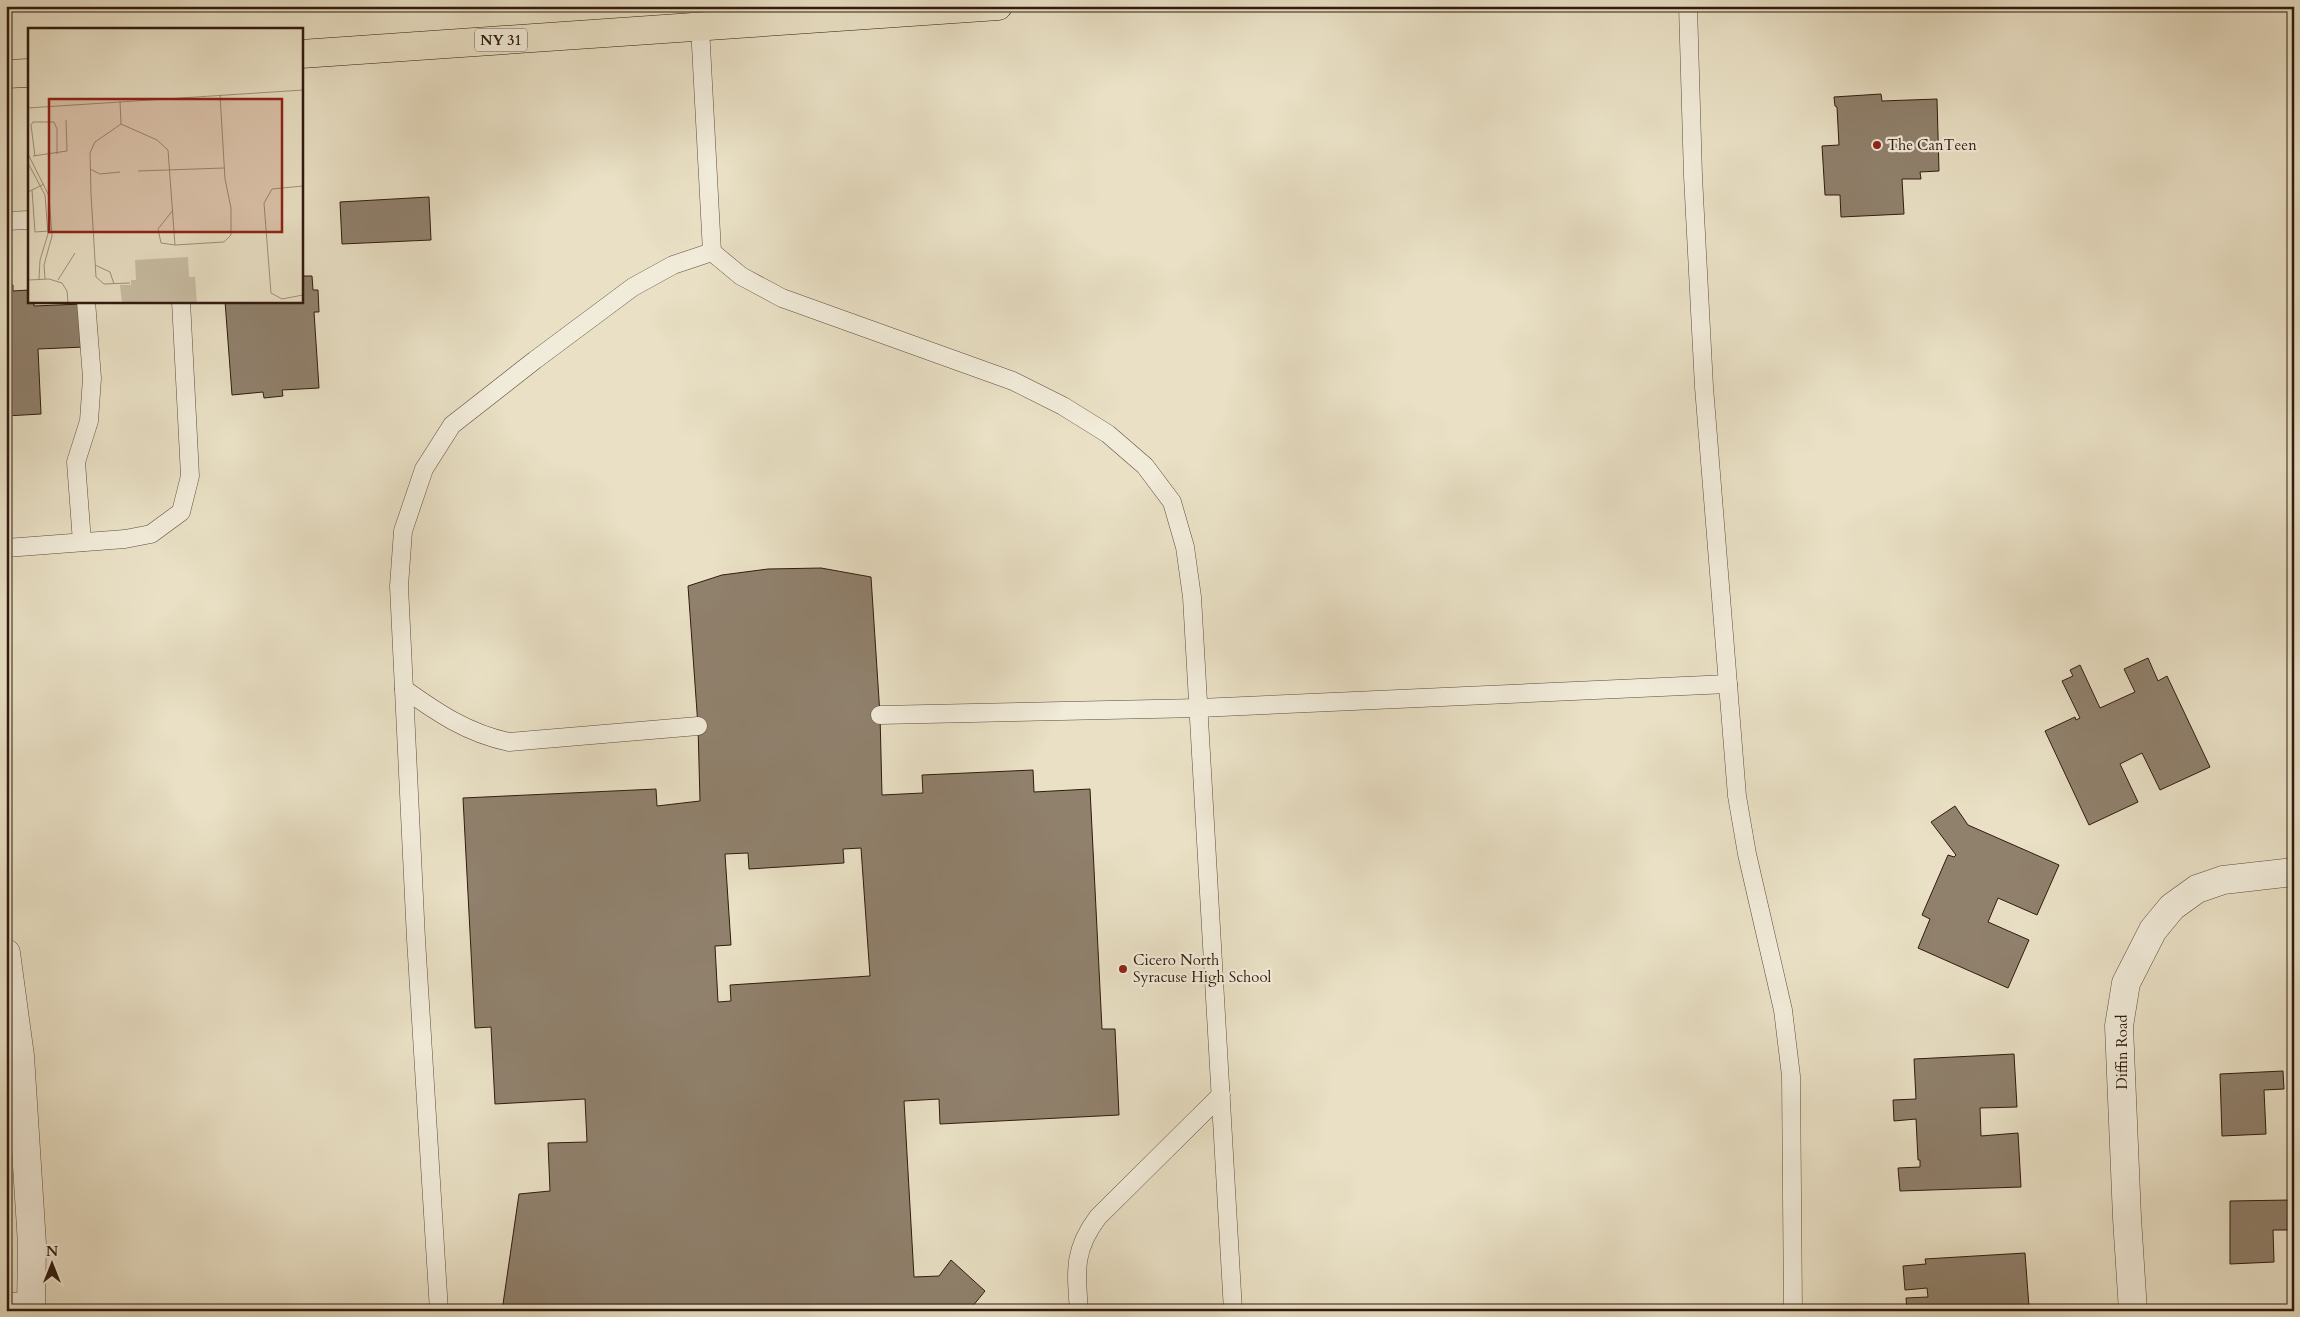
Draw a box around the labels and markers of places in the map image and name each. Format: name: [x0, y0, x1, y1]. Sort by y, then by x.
place label: The CanTeen: [1887, 135, 1977, 155]
marker: The CanTeen: [1871, 139, 1883, 151]
place label: Cicero North Syracuse High School: [1133, 950, 1272, 987]
marker: Cicero North Syracuse High School: [1117, 963, 1129, 975]

